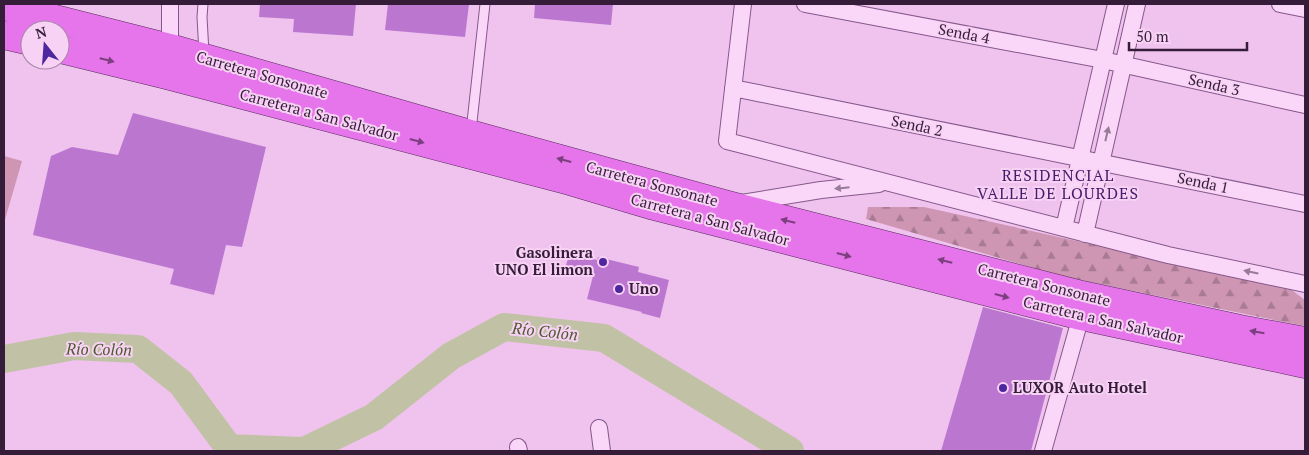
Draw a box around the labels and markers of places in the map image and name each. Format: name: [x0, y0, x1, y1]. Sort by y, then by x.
place label: Gasolinera UNO El limon: [495, 242, 594, 279]
marker: Gasolinera UNO El limon: [597, 256, 609, 268]
place label: Uno: [629, 278, 658, 298]
marker: Uno: [613, 283, 625, 295]
place label: LUXOR Auto Hotel: [1013, 377, 1147, 397]
marker: LUXOR Auto Hotel: [997, 382, 1009, 394]

